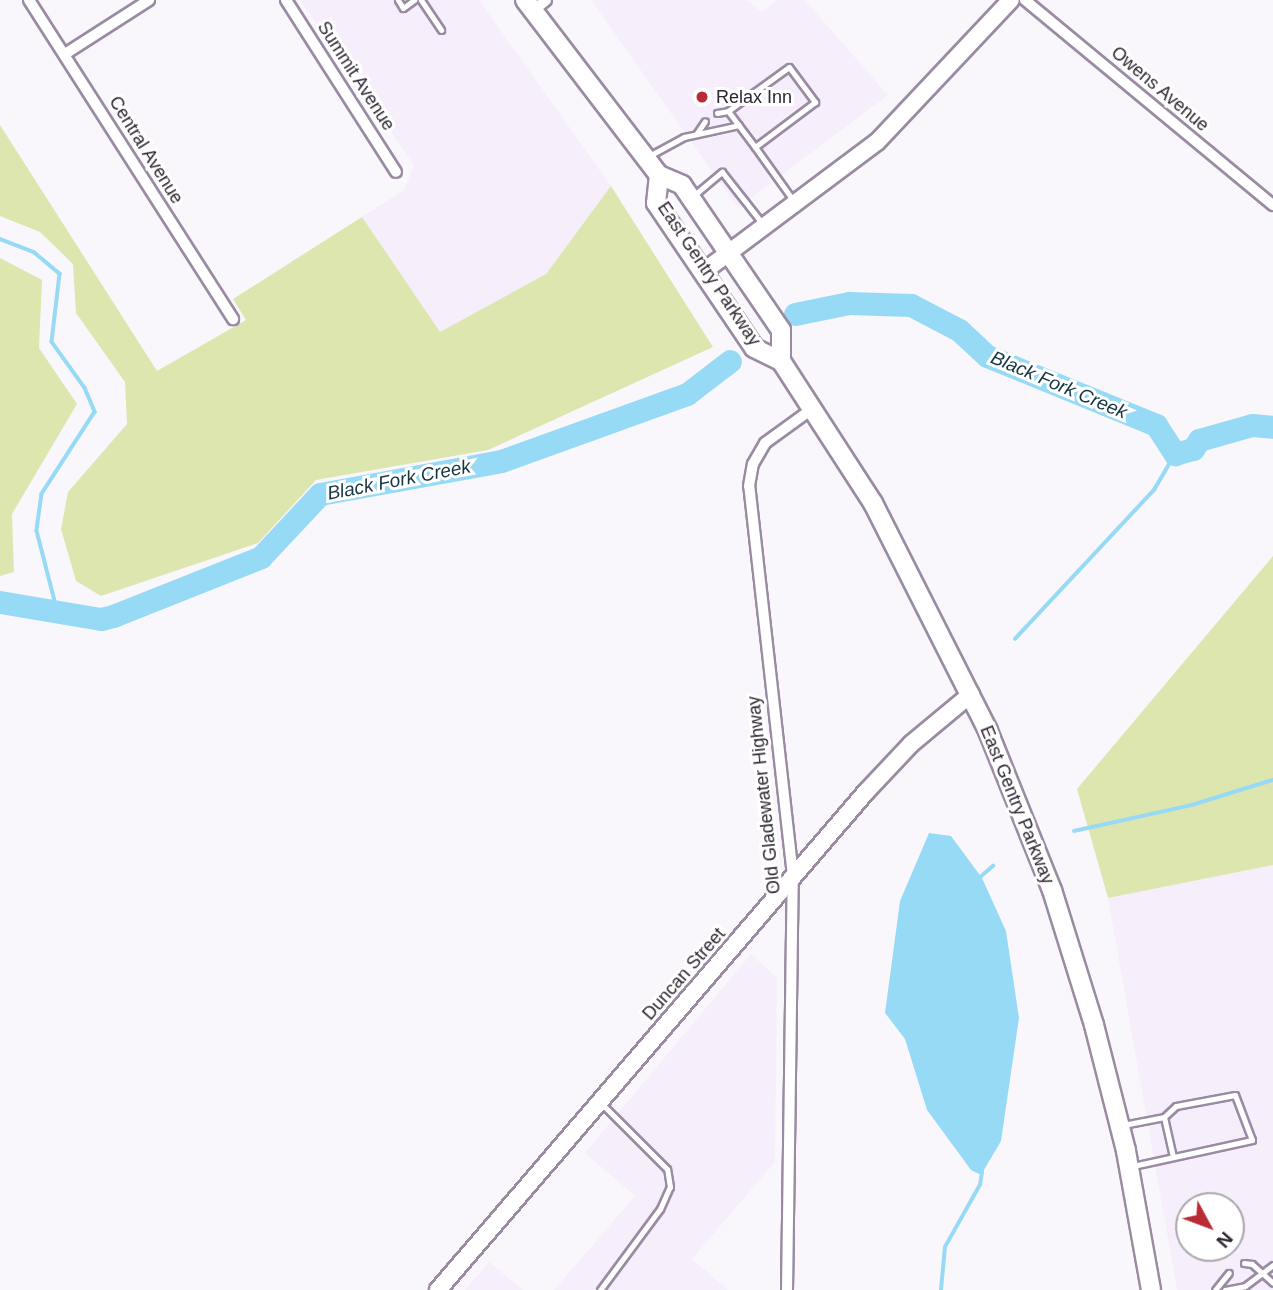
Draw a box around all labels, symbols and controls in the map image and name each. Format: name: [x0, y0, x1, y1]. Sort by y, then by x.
street label: Summit Avenue: [312, 17, 400, 135]
street label: Owens Avenue: [1106, 42, 1214, 136]
place label: Relax Inn: [716, 86, 792, 108]
marker: Relax Inn: [694, 89, 710, 105]
street label: Central Avenue: [104, 92, 188, 208]
street label: East Gentry Parkway: [653, 198, 765, 350]
water label: Black Fork Creek: [987, 346, 1131, 424]
water label: Black Fork Creek: [325, 455, 473, 505]
street label: Old Gladewater Highway: [743, 695, 785, 895]
street label: East Gentry Parkway: [975, 723, 1059, 887]
street label: Duncan Street: [638, 923, 730, 1025]
north arrow: [1175, 1192, 1245, 1262]
text: N: [1212, 1228, 1237, 1252]

